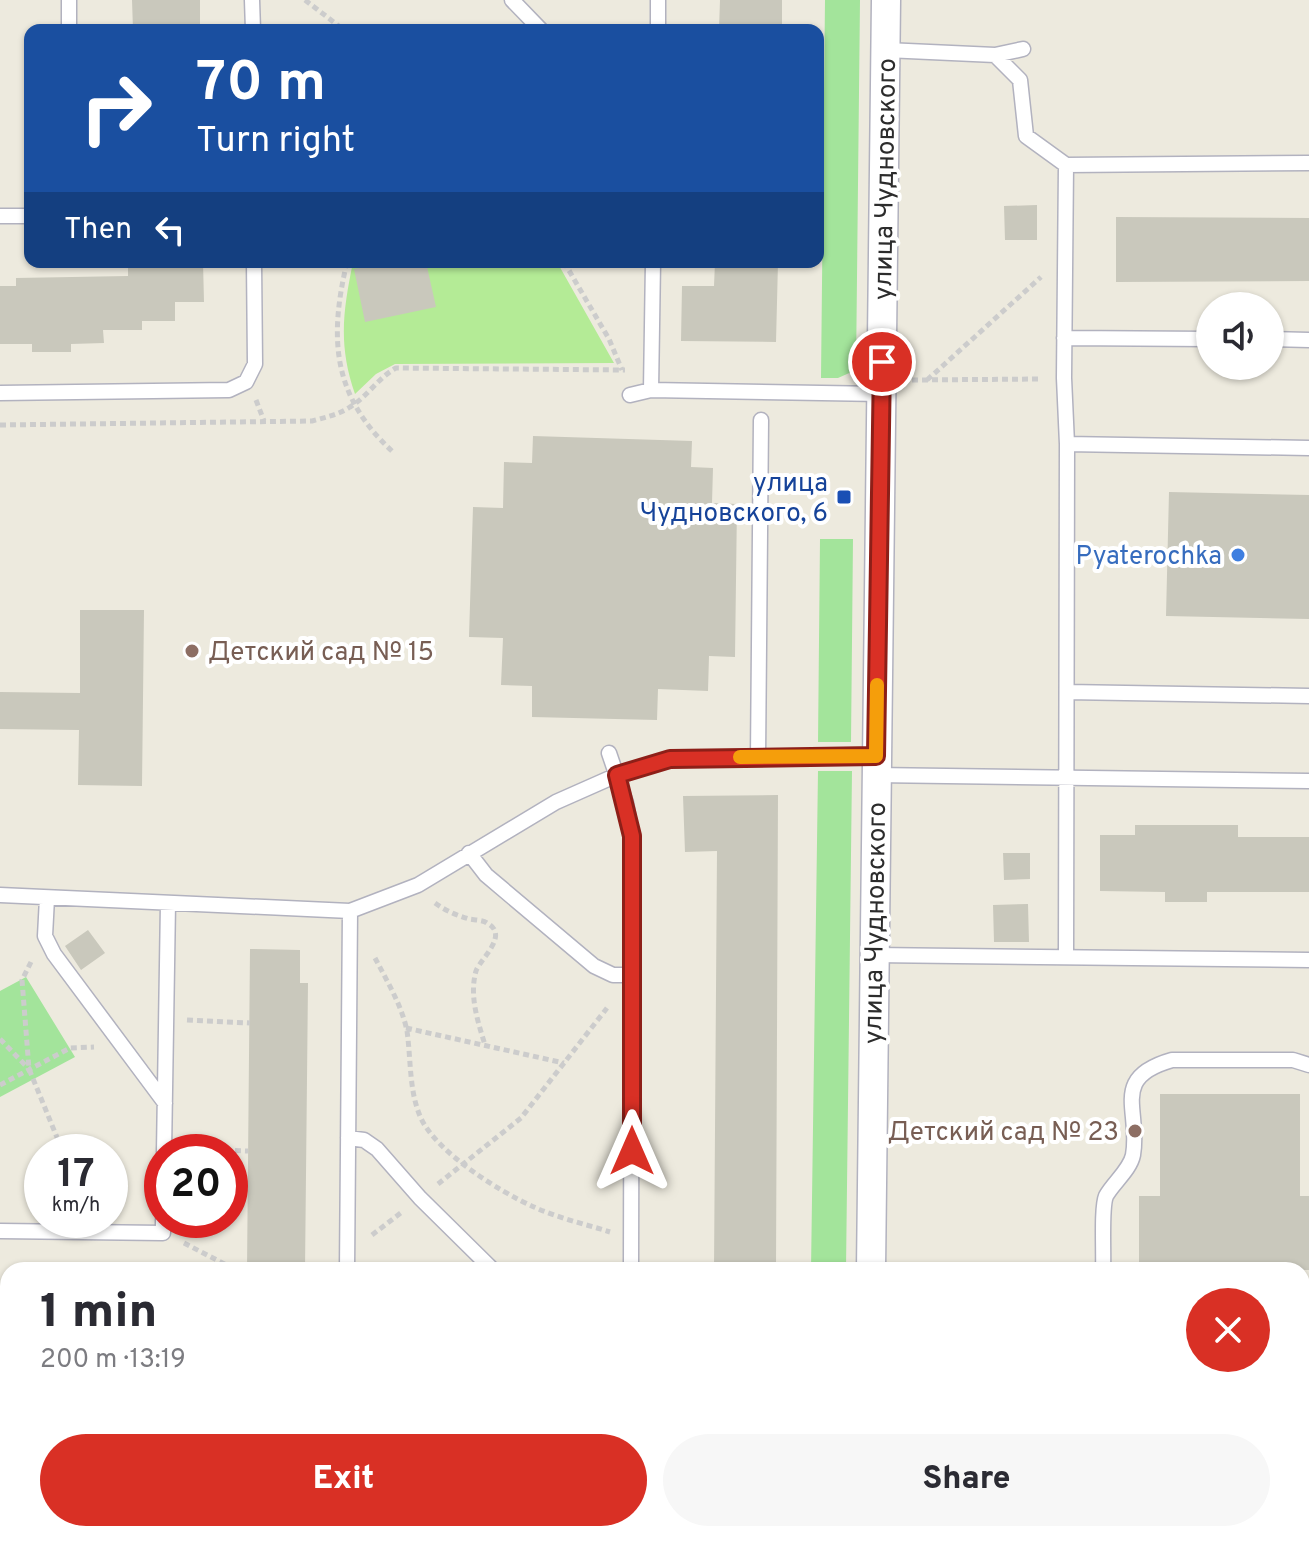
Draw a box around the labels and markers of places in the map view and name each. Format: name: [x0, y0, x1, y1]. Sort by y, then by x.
pin: [848, 328, 916, 396]
place label: улица Чудновского, 6: [640, 468, 828, 531]
marker: улица Чудновского, 6: [835, 488, 853, 506]
place label: Pyaterochka: [1076, 541, 1222, 574]
marker: Pyaterochka: [1229, 546, 1247, 564]
place label: Детский сад № 15: [208, 637, 434, 670]
marker: Детский сад № 15: [183, 642, 201, 660]
place label: Детский сад № 23: [887, 1117, 1119, 1150]
marker: Детский сад № 23: [1126, 1122, 1144, 1140]

